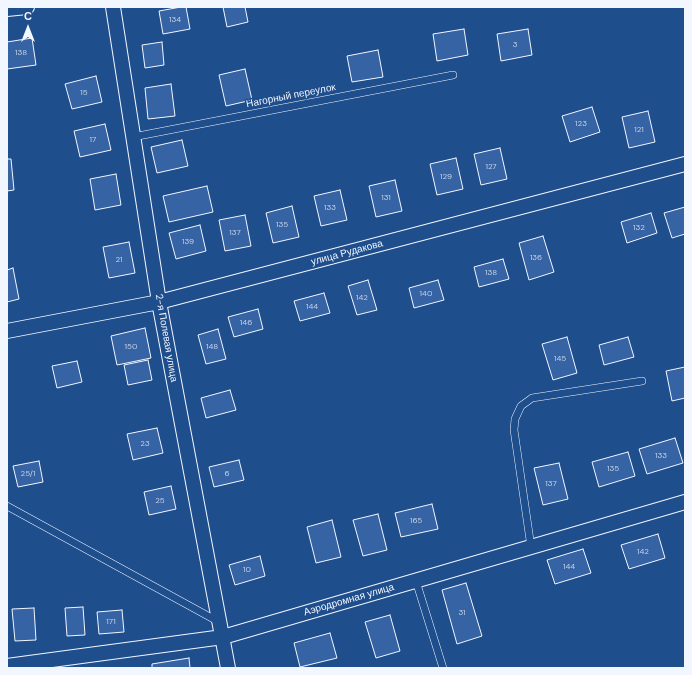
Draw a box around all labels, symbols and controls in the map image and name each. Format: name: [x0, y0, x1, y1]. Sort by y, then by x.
north arrow: [8, 8, 48, 48]
text: С: [24, 9, 32, 23]
house number: 134: [169, 15, 181, 25]
house number: 3: [513, 40, 517, 50]
house number: 138: [15, 48, 27, 58]
street label: Нагорный переулок: [245, 81, 337, 111]
house number: 15: [80, 88, 88, 98]
house number: 123: [575, 119, 587, 129]
house number: 121: [634, 125, 644, 135]
house number: 17: [90, 135, 96, 145]
house number: 127: [485, 162, 497, 172]
house number: 129: [440, 172, 452, 182]
house number: 131: [381, 193, 391, 203]
house number: 133: [324, 203, 336, 213]
house number: 135: [276, 220, 288, 230]
house number: 132: [633, 223, 645, 233]
house number: 137: [229, 228, 241, 238]
house number: 139: [182, 237, 194, 247]
street label: улица Рудакова: [310, 238, 384, 268]
house number: 136: [530, 253, 542, 263]
house number: 21: [115, 255, 123, 265]
house number: 138: [485, 268, 497, 278]
house number: 140: [420, 289, 432, 299]
street label: 2-я Полевая улица: [152, 293, 180, 383]
house number: 142: [356, 293, 368, 303]
house number: 144: [306, 302, 318, 312]
house number: 146: [240, 318, 252, 328]
house number: 150: [125, 342, 137, 352]
house number: 148: [206, 342, 218, 352]
house number: 145: [554, 354, 566, 364]
house number: 23: [140, 439, 150, 449]
house number: 133: [655, 451, 667, 461]
house number: 135: [607, 464, 619, 474]
house number: 25/1: [21, 469, 35, 479]
house number: 6: [224, 469, 230, 479]
house number: 137: [545, 479, 557, 489]
house number: 25: [155, 496, 165, 506]
house number: 165: [410, 516, 422, 526]
house number: 142: [637, 547, 649, 557]
house number: 144: [563, 562, 575, 572]
house number: 10: [243, 565, 251, 575]
street label: Аэродромная улица: [302, 581, 396, 619]
house number: 31: [458, 608, 466, 618]
house number: 171: [106, 617, 116, 627]

